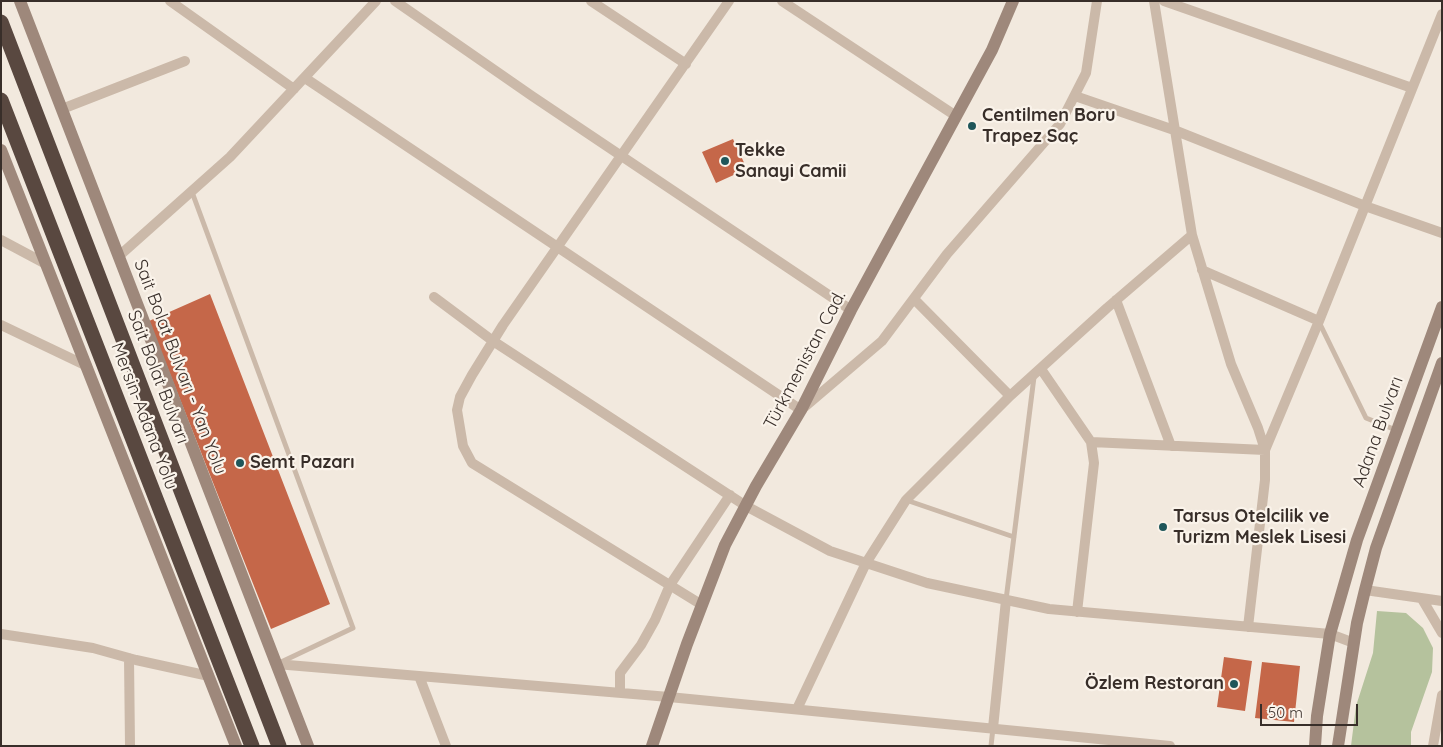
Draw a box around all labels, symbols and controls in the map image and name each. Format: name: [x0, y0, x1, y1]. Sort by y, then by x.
place label: Centilmen Boru Trapez Saç: [982, 105, 1115, 148]
marker: Centilmen Boru Trapez Saç: [966, 120, 978, 132]
place label: Tekke Sanayi Camii: [735, 140, 847, 182]
marker: Tekke Sanayi Camii: [719, 155, 731, 167]
street label: Sait Bolat Bulvarı - Yan Yolu: [129, 257, 231, 477]
street label: Türkmenistan Cad.: [759, 287, 851, 433]
street label: Sait Bolat Bulvarı: [123, 307, 193, 447]
street label: Mersin-Adana Yolu: [106, 339, 182, 493]
street label: Adana Bulvarı: [1348, 374, 1408, 490]
place label: Semt Pazarı: [250, 452, 355, 474]
marker: Semt Pazarı: [234, 457, 246, 469]
place label: Tarsus Otelcilik ve Turizm Meslek Lisesi: [1173, 506, 1346, 548]
marker: Tarsus Otelcilik ve Turizm Meslek Lisesi: [1157, 521, 1169, 533]
place label: Özlem Restoran: [1085, 673, 1224, 695]
marker: Özlem Restoran: [1228, 678, 1240, 690]
scale bar: [1263, 694, 1360, 726]
text: 50 m: [1268, 703, 1303, 722]

